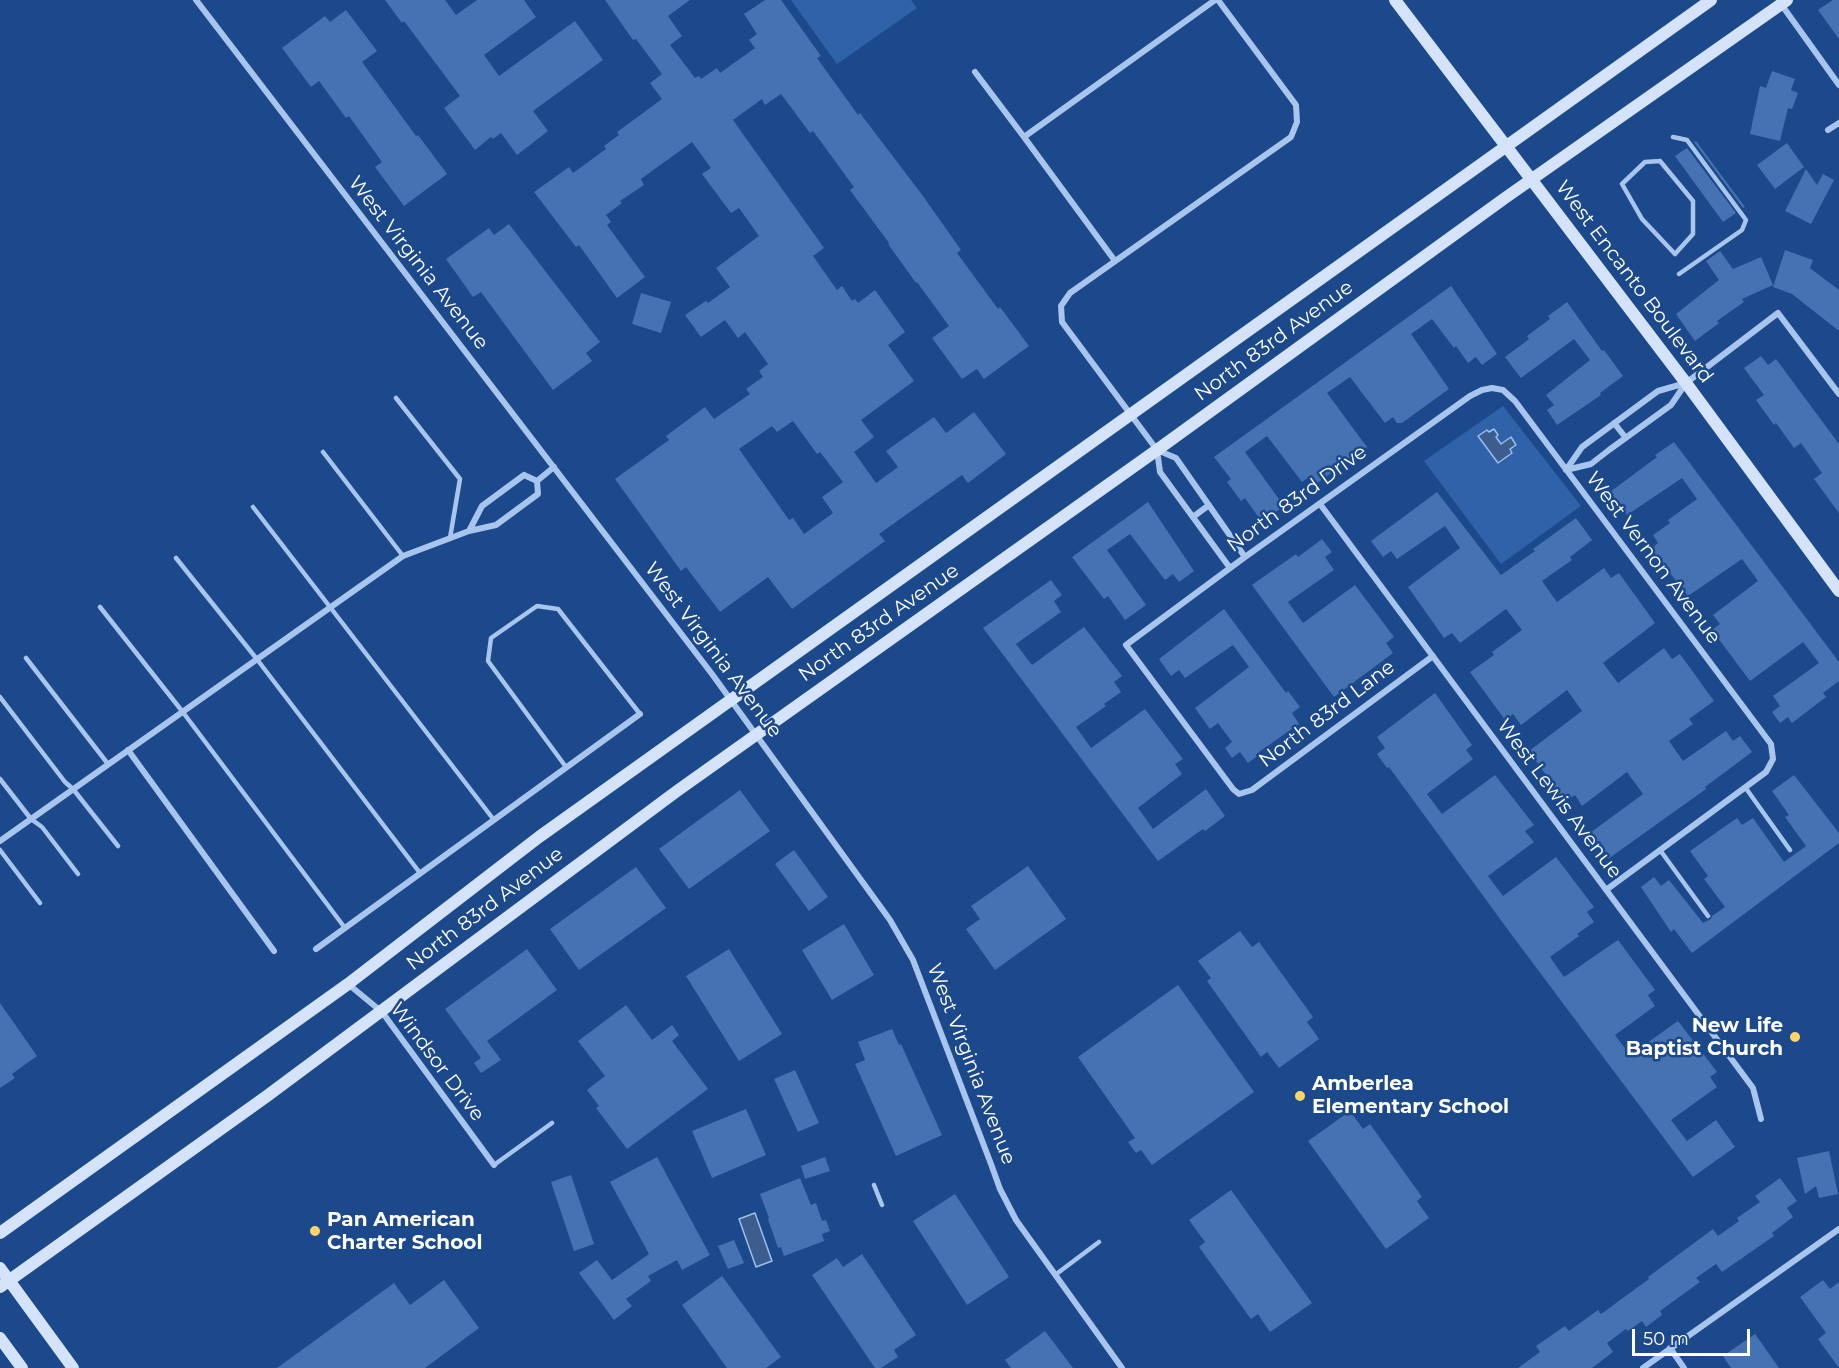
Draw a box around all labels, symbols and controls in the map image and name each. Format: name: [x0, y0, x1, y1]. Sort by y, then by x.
street label: West Virginia Avenue: [343, 171, 493, 355]
street label: West Encanto Boulevard: [1550, 176, 1718, 388]
street label: North 83rd Avenue: [1190, 275, 1358, 407]
street label: North 83rd Drive: [1222, 440, 1372, 558]
street label: West Vernon Avenue: [1580, 467, 1726, 649]
street label: West Virginia Avenue: [639, 557, 787, 743]
street label: North 83rd Avenue: [794, 559, 964, 687]
street label: North 83rd Lane: [1254, 655, 1400, 773]
street label: West Lewis Avenue: [1491, 715, 1627, 883]
street label: North 83rd Avenue: [402, 842, 568, 976]
street label: West Virginia Avenue: [922, 960, 1020, 1168]
street label: Windsor Drive: [385, 998, 489, 1126]
place label: New Life Baptist Church: [1626, 1014, 1783, 1061]
marker: New Life Baptist Church: [1788, 1030, 1802, 1044]
place label: Amberlea Elementary School: [1312, 1072, 1509, 1119]
marker: Amberlea Elementary School: [1293, 1089, 1307, 1103]
place label: Pan American Charter School: [327, 1208, 482, 1255]
marker: Pan American Charter School: [308, 1224, 322, 1238]
scale bar: [1635, 1317, 1754, 1355]
text: 50 m: [1643, 1328, 1689, 1350]

